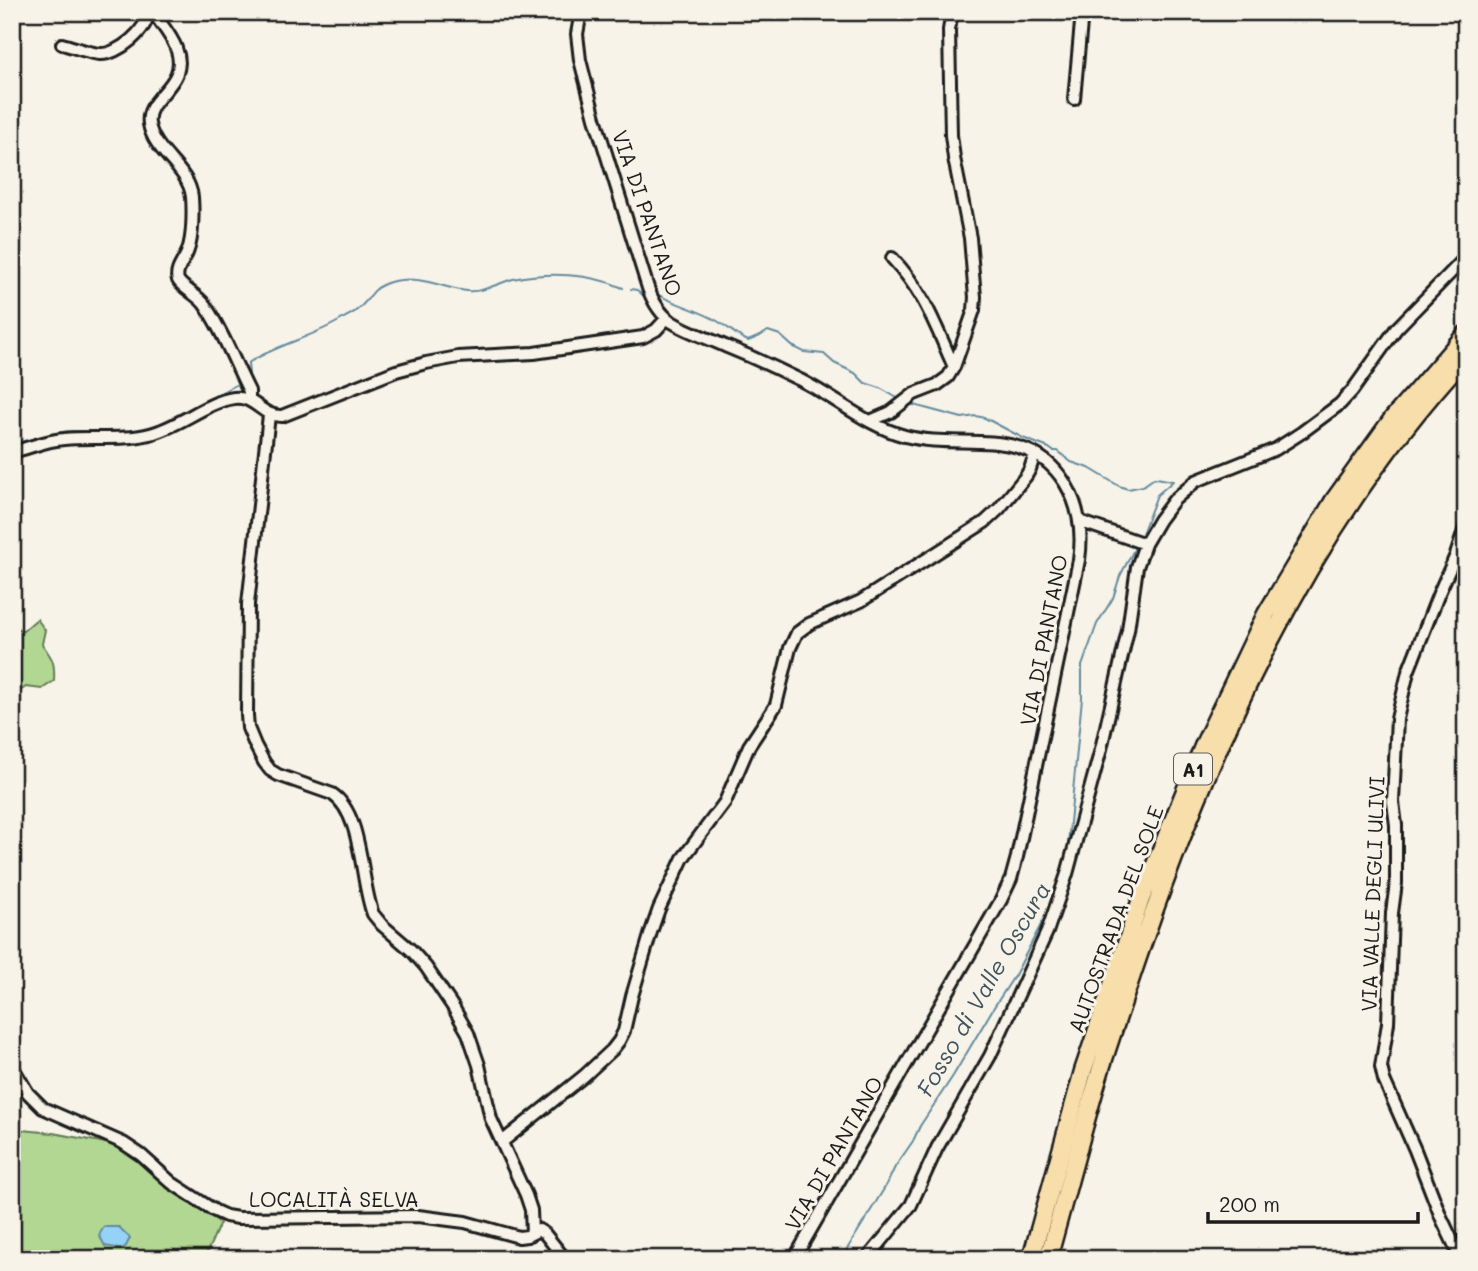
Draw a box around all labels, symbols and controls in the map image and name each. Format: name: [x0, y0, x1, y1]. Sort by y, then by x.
street label: VIA DI PANTANO: [607, 126, 689, 300]
street label: VIA DI PANTANO: [1013, 552, 1073, 728]
road number: A1: [1174, 754, 1212, 784]
street label: VIA VALLE DEGLI ULIVI: [1354, 776, 1390, 1012]
street label: AUTOSTRADA DEL SOLE: [1061, 802, 1169, 1036]
water label: Fosso di Valle Oscura: [909, 876, 1057, 1102]
street label: VIA DI PANTANO: [778, 1071, 888, 1235]
scale bar: [1208, 1180, 1418, 1224]
street label: LOCALITÀ SELVA: [249, 1185, 419, 1212]
text: 200 m: [1219, 1190, 1280, 1217]

